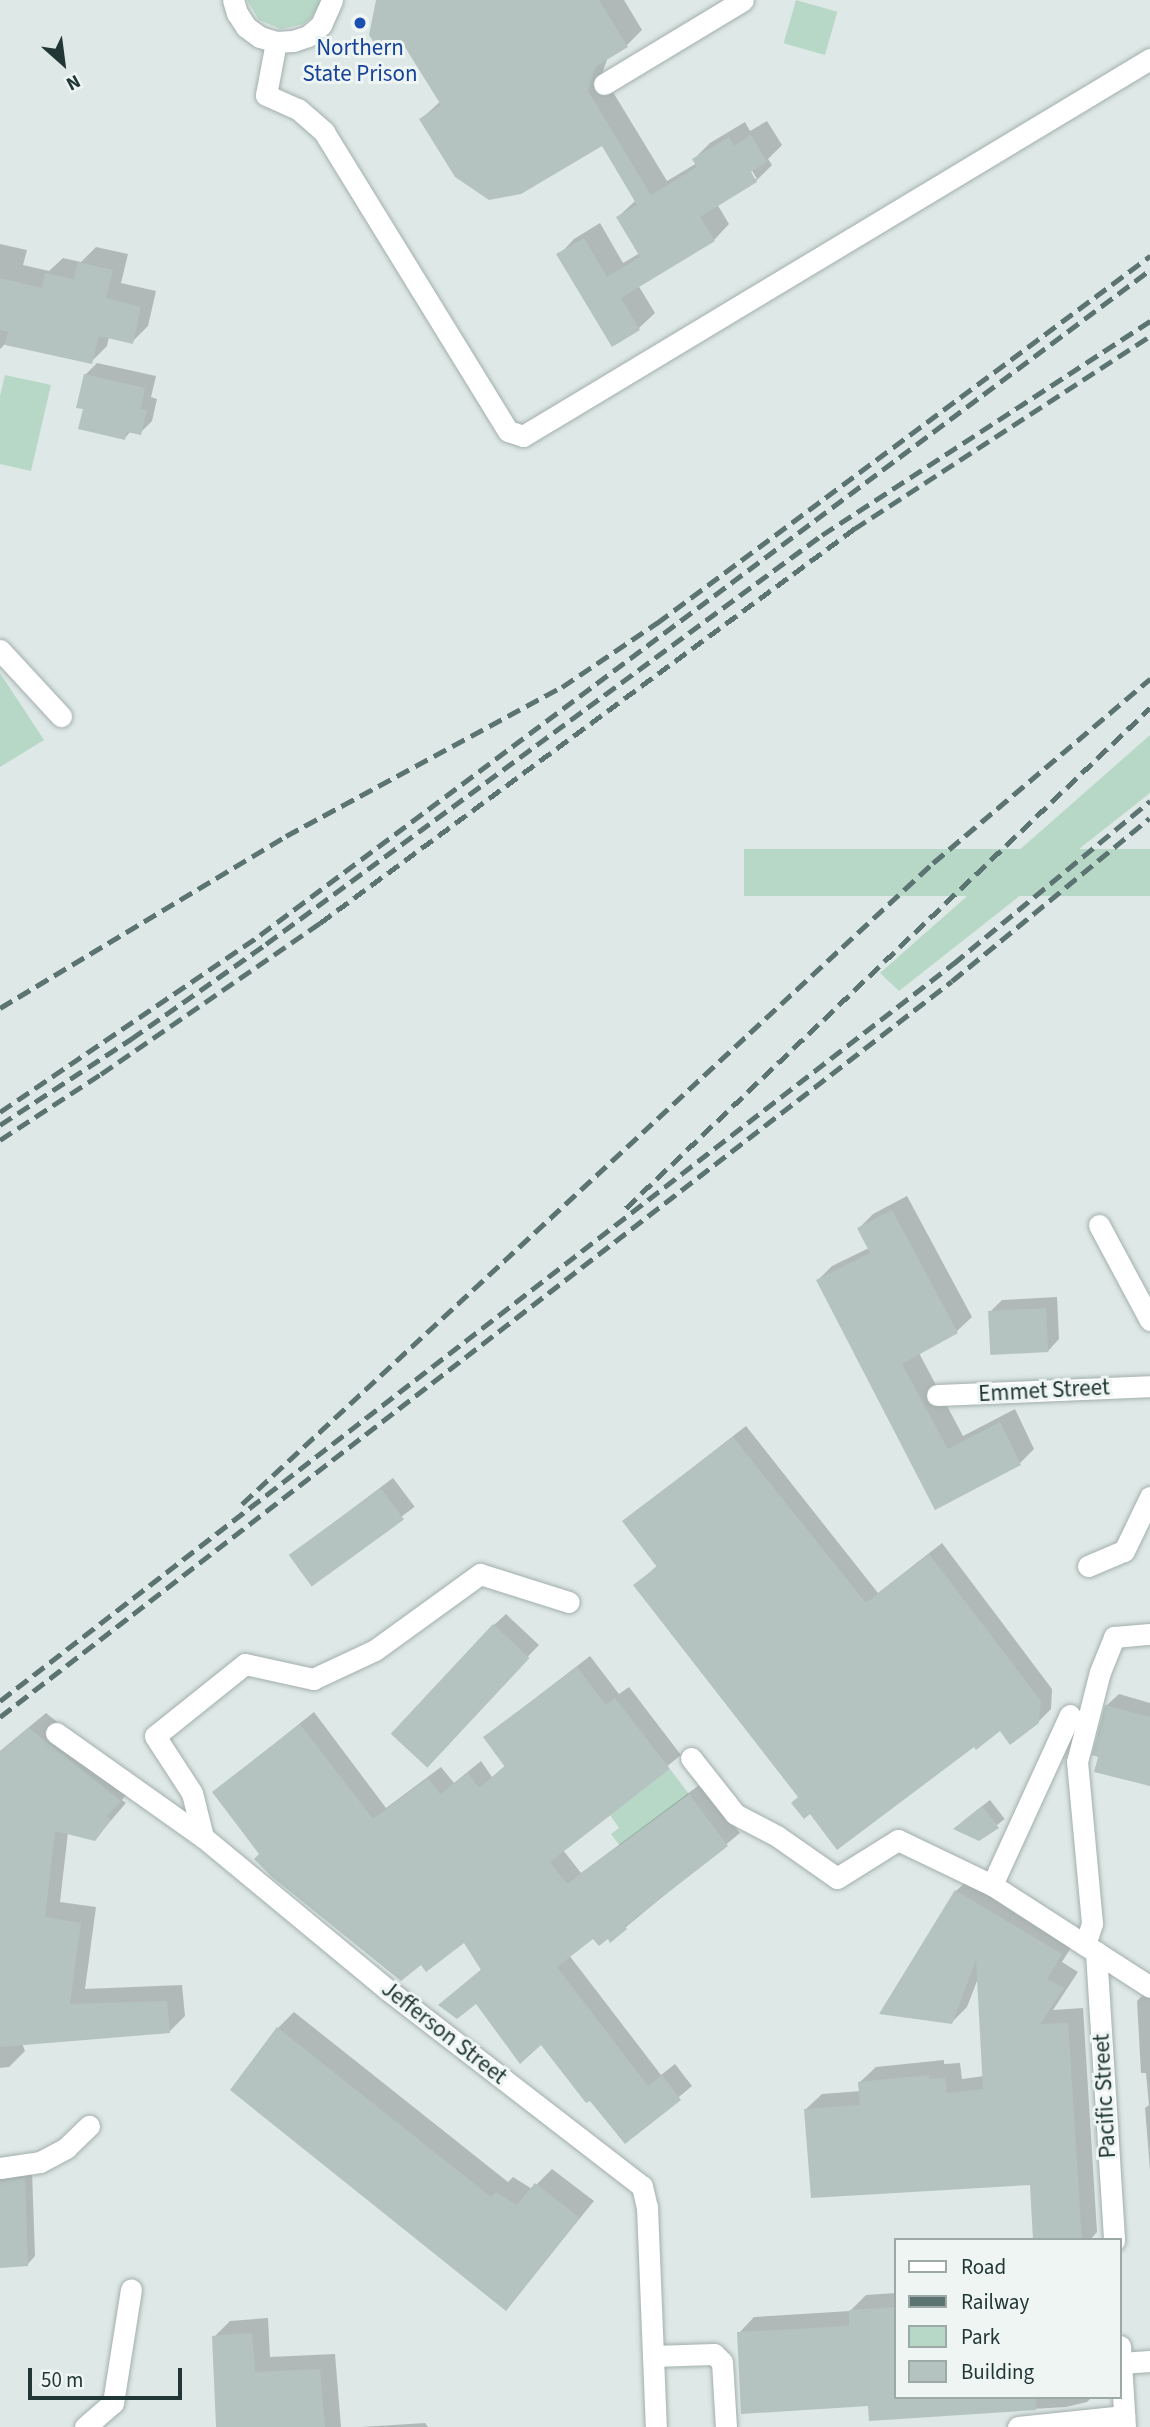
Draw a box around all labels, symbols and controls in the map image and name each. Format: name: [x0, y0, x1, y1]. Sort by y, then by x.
marker: Northern State Prison: [352, 15, 368, 31]
north arrow: [28, 28, 98, 98]
place label: Northern State Prison: [302, 34, 418, 88]
text: N: [61, 67, 85, 97]
street label: Emmet Street: [978, 1374, 1110, 1408]
street label: Jefferson Street: [376, 1975, 512, 2091]
street label: Pacific Street: [1088, 2033, 1122, 2159]
legend: [894, 2238, 1122, 2399]
text: Road: [961, 2252, 1006, 2282]
text: Railway: [961, 2287, 1029, 2317]
text: Park: [961, 2322, 1000, 2352]
scale bar: [32, 2354, 186, 2398]
text: Building: [961, 2357, 1034, 2387]
text: 50 m: [41, 2365, 83, 2395]

